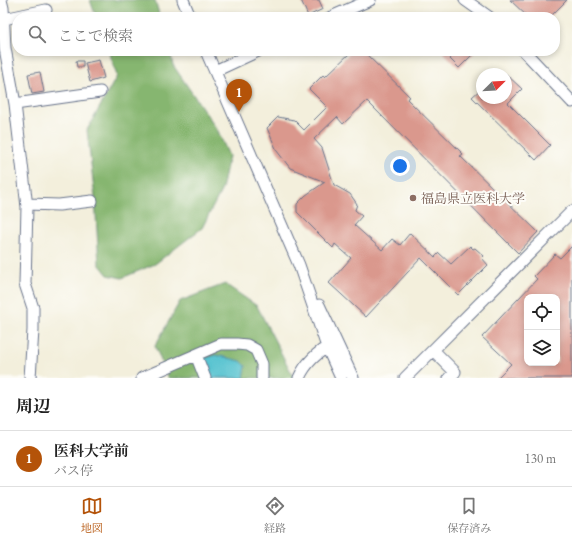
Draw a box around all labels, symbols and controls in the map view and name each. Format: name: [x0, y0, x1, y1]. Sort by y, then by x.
search box: [12, 12, 560, 56]
icon: search: [26, 23, 48, 45]
text: ここで検索: [58, 26, 133, 45]
north arrow: [476, 68, 512, 104]
pin: 1: [226, 79, 252, 112]
your location: [390, 156, 410, 176]
place label: 福島県立医科大学: [421, 190, 525, 207]
marker: 福島県立医科大学: [408, 193, 418, 203]
map controls: [524, 294, 560, 366]
button: locate: [524, 294, 560, 330]
button: layers: [524, 330, 560, 366]
text: 周辺: [16, 395, 50, 417]
text: 医科大学前: [54, 441, 129, 460]
text: 1: [26, 450, 32, 467]
text: 130 m: [525, 450, 556, 467]
text: バス停: [54, 462, 93, 479]
tab: 地図: [81, 495, 103, 535]
tab: 経路: [264, 495, 286, 535]
tab: 保存済み: [447, 495, 491, 535]

